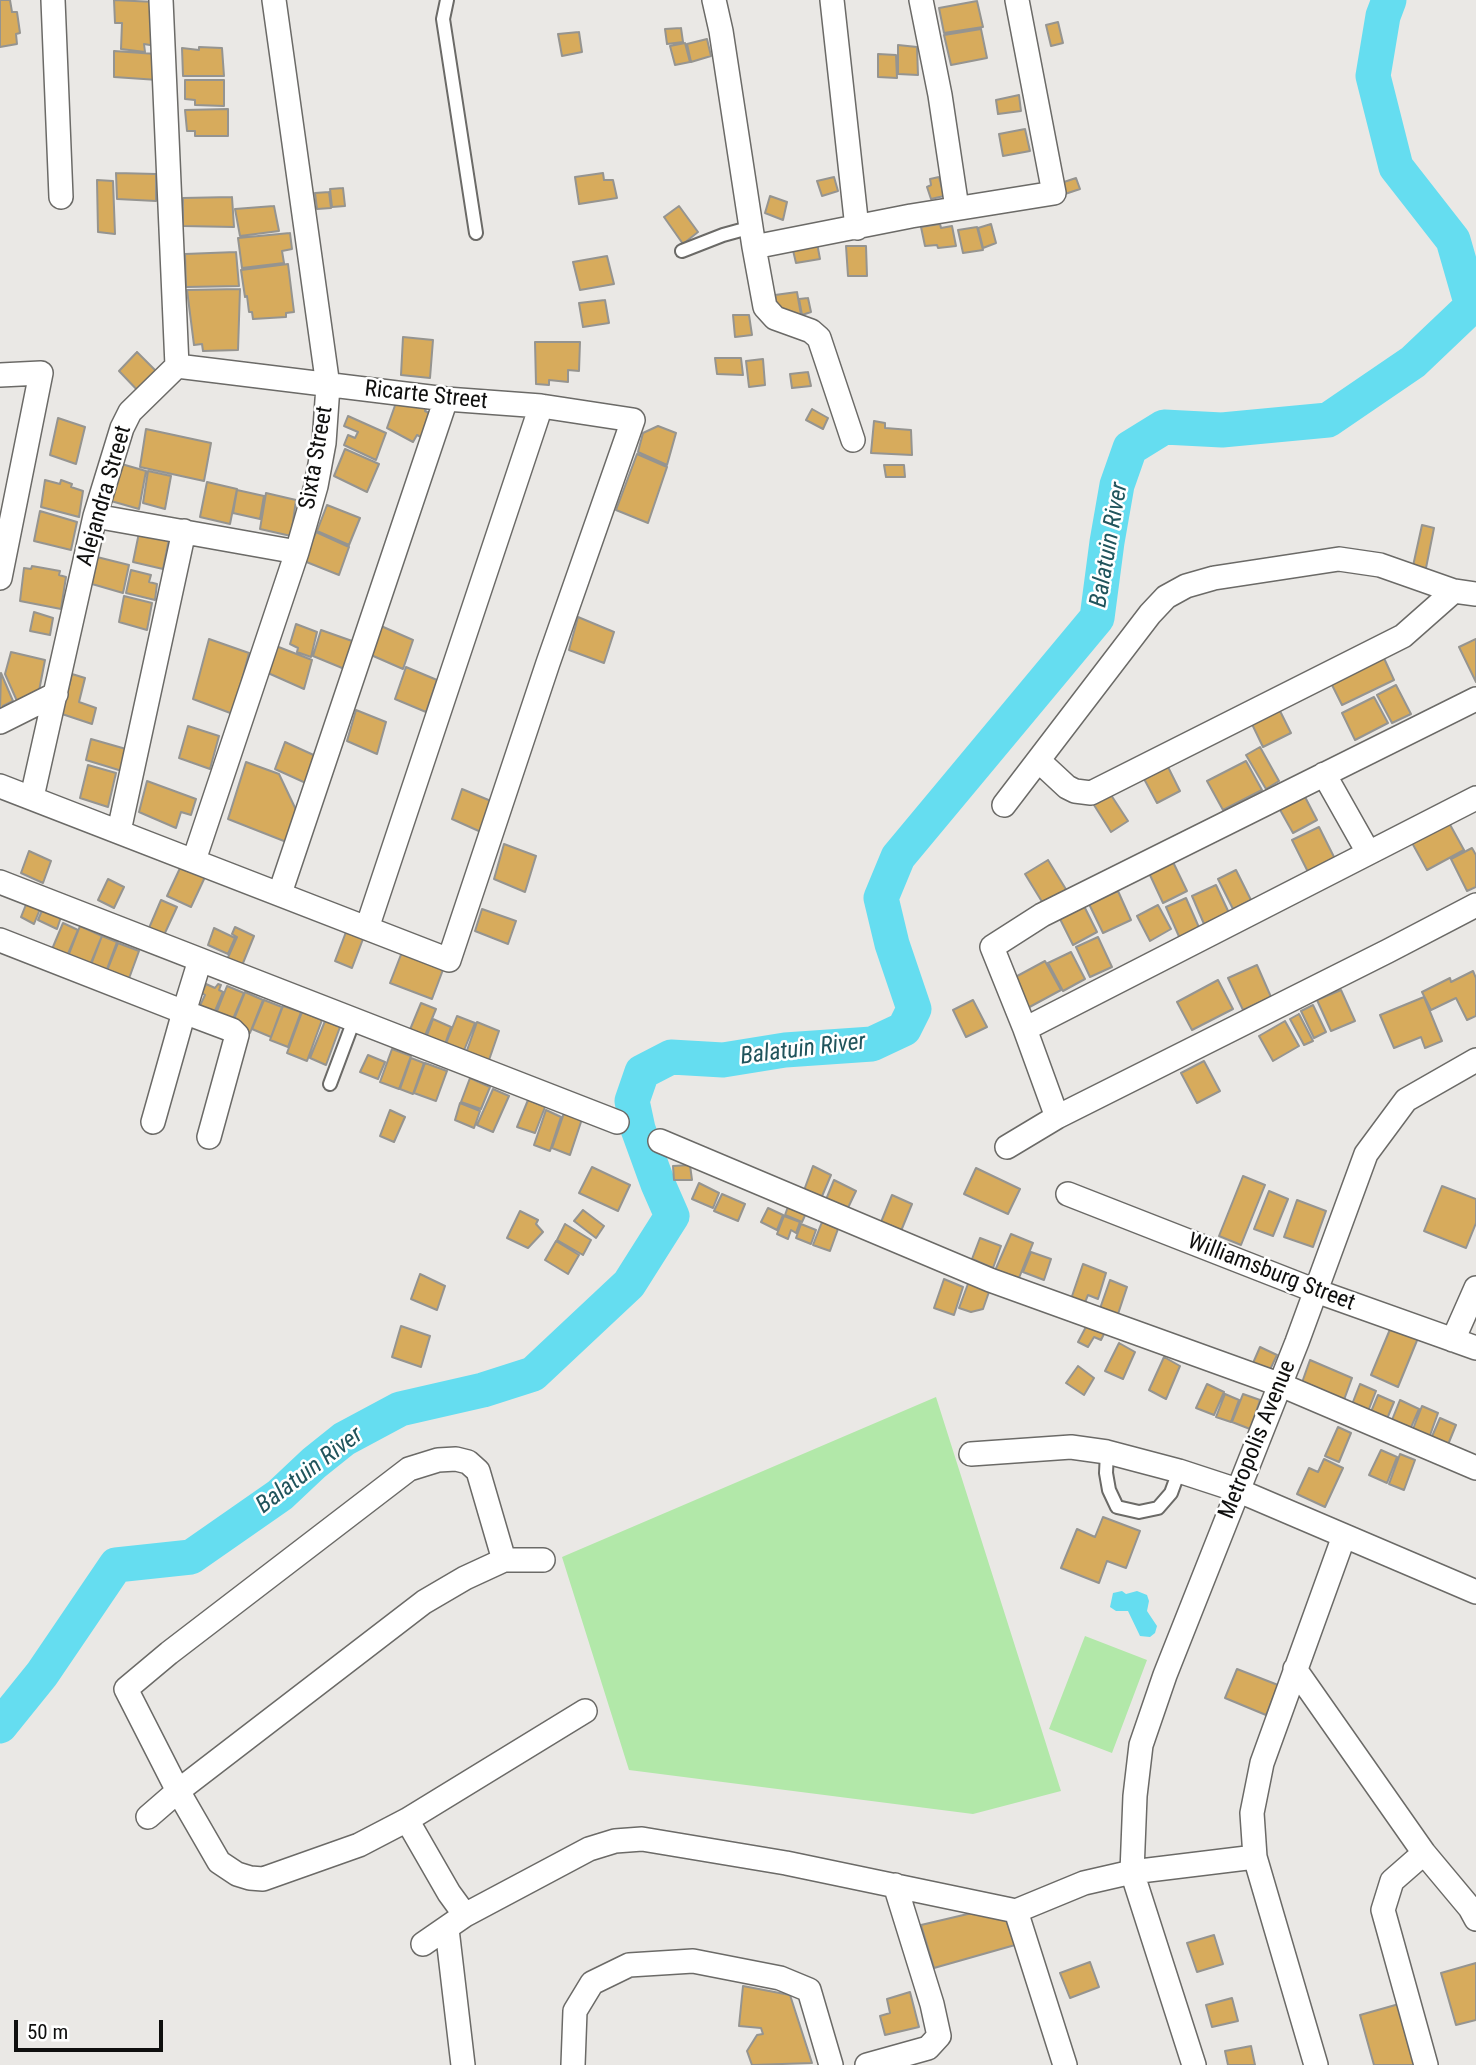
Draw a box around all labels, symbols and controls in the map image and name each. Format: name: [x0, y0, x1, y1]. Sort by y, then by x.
street label: Ricarte Street: [363, 376, 489, 416]
street label: Sixta Street: [294, 404, 340, 512]
street label: Alejandra Street: [72, 423, 138, 569]
water label: Balatuin River: [1085, 480, 1135, 610]
water label: Balatuin River: [739, 1028, 867, 1072]
street label: Williamsburg Street: [1183, 1228, 1359, 1318]
street label: Metropolis Avenue: [1214, 1357, 1302, 1523]
water label: Balatuin River: [251, 1422, 369, 1520]
scale bar: [18, 2006, 166, 2050]
text: 50 m: [27, 2020, 68, 2044]

